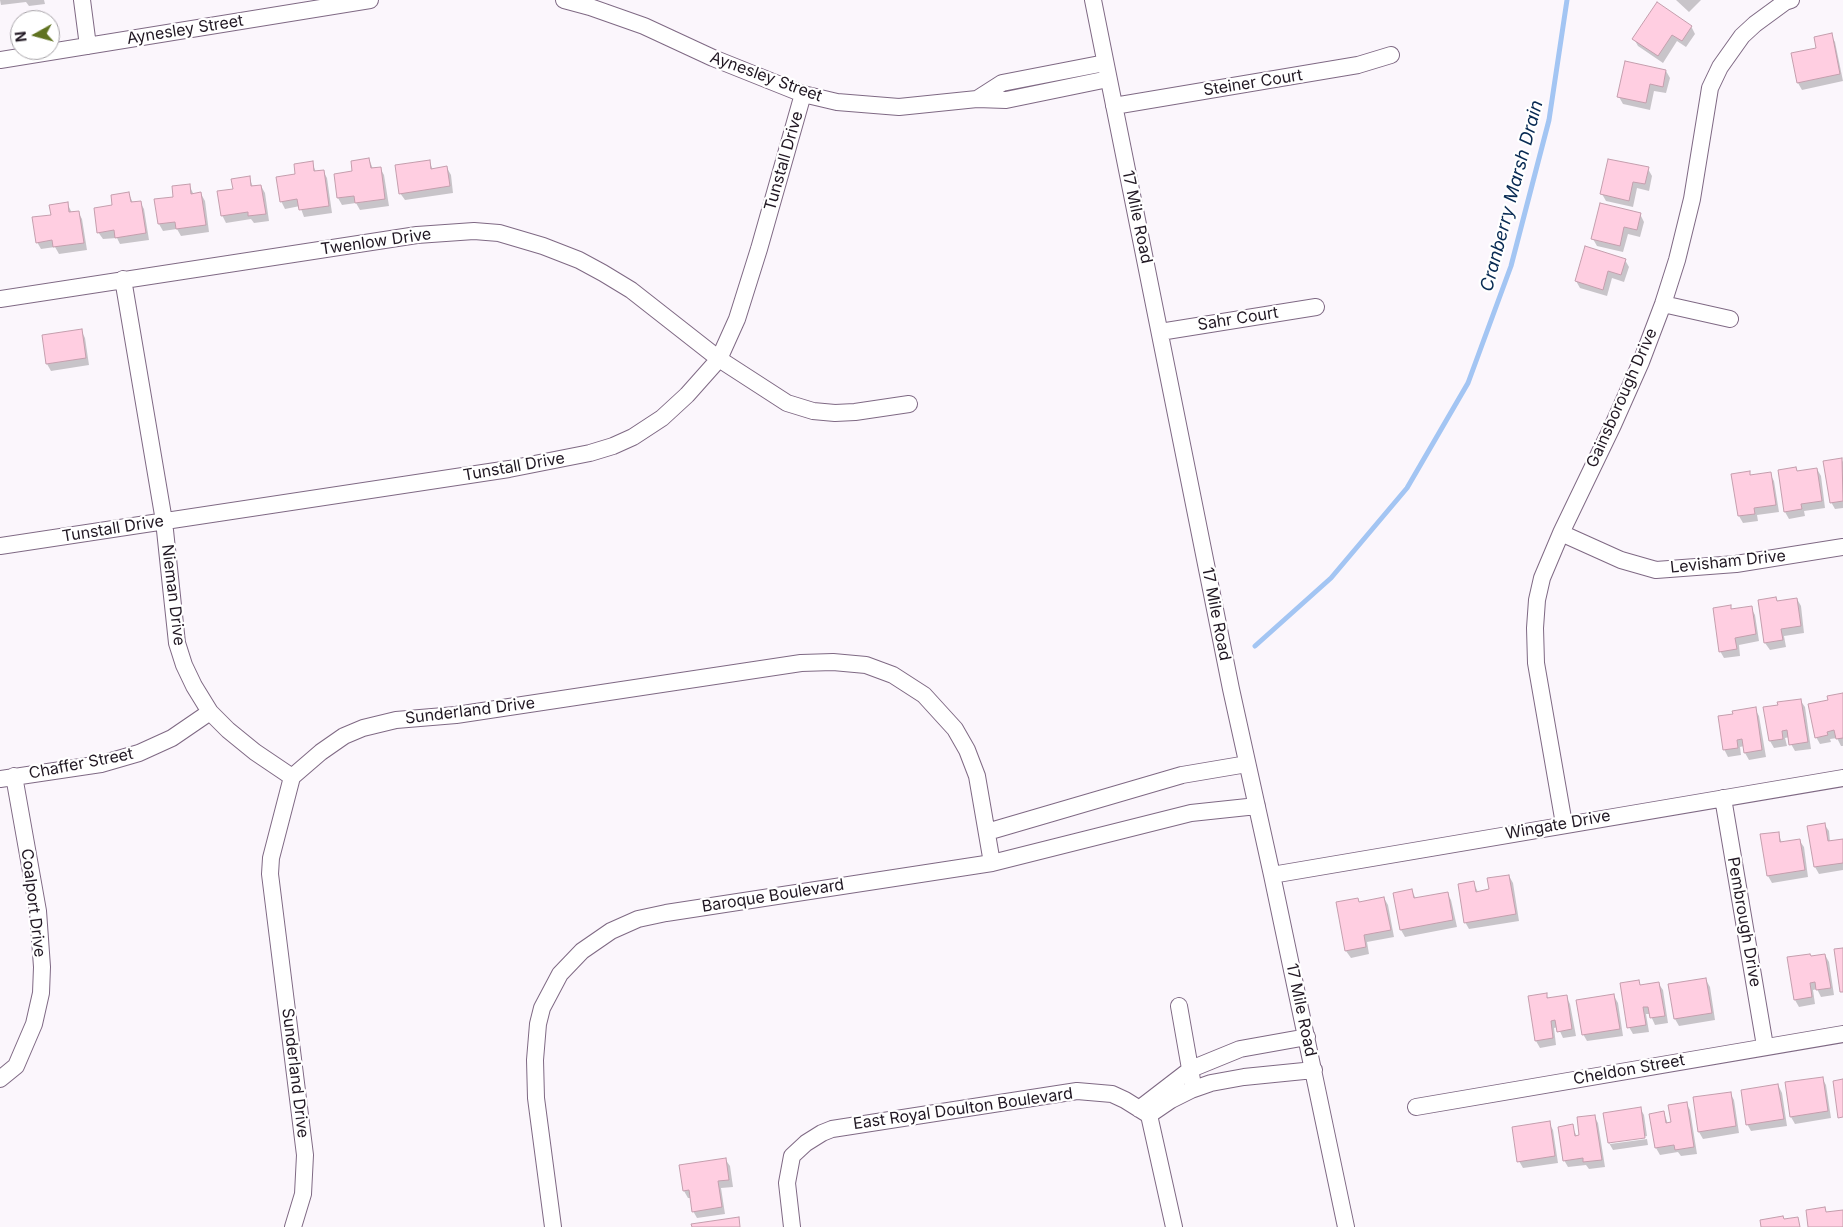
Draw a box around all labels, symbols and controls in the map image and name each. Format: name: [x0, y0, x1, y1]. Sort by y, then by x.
north arrow: [10, 10, 60, 60]
street label: Aynesley Street: [125, 11, 245, 49]
text: N: [12, 30, 30, 43]
street label: Aynesley Street: [707, 48, 825, 106]
street label: Steiner Court: [1202, 66, 1304, 100]
water label: Cranberry Marsh Drain: [1476, 98, 1548, 294]
street label: Tunstall Drive: [761, 109, 807, 213]
street label: 17 Mile Road: [1118, 169, 1156, 265]
street label: Twenlow Drive: [320, 225, 432, 259]
street label: Sahr Court: [1196, 303, 1280, 335]
street label: Gainsborough Drive: [1583, 325, 1661, 471]
street label: Tunstall Drive: [462, 449, 566, 485]
street label: Tunstall Drive: [61, 511, 165, 547]
street label: Nieman Drive: [157, 543, 189, 647]
street label: Levisham Drive: [1669, 546, 1787, 578]
street label: 17 Mile Road: [1198, 566, 1234, 662]
street label: Sunderland Drive: [404, 693, 536, 729]
street label: Chaffer Street: [27, 744, 135, 784]
street label: Wingate Drive: [1504, 806, 1612, 844]
street label: Coalport Drive: [17, 848, 49, 958]
street label: Pembrough Drive: [1723, 856, 1765, 988]
street label: Baroque Boulevard: [701, 875, 845, 917]
street label: 17 Mile Road: [1282, 962, 1320, 1058]
street label: Sunderland Drive: [277, 1007, 313, 1139]
street label: Cheldon Street: [1572, 1051, 1686, 1089]
street label: East Royal Doulton Boulevard: [852, 1084, 1074, 1134]

